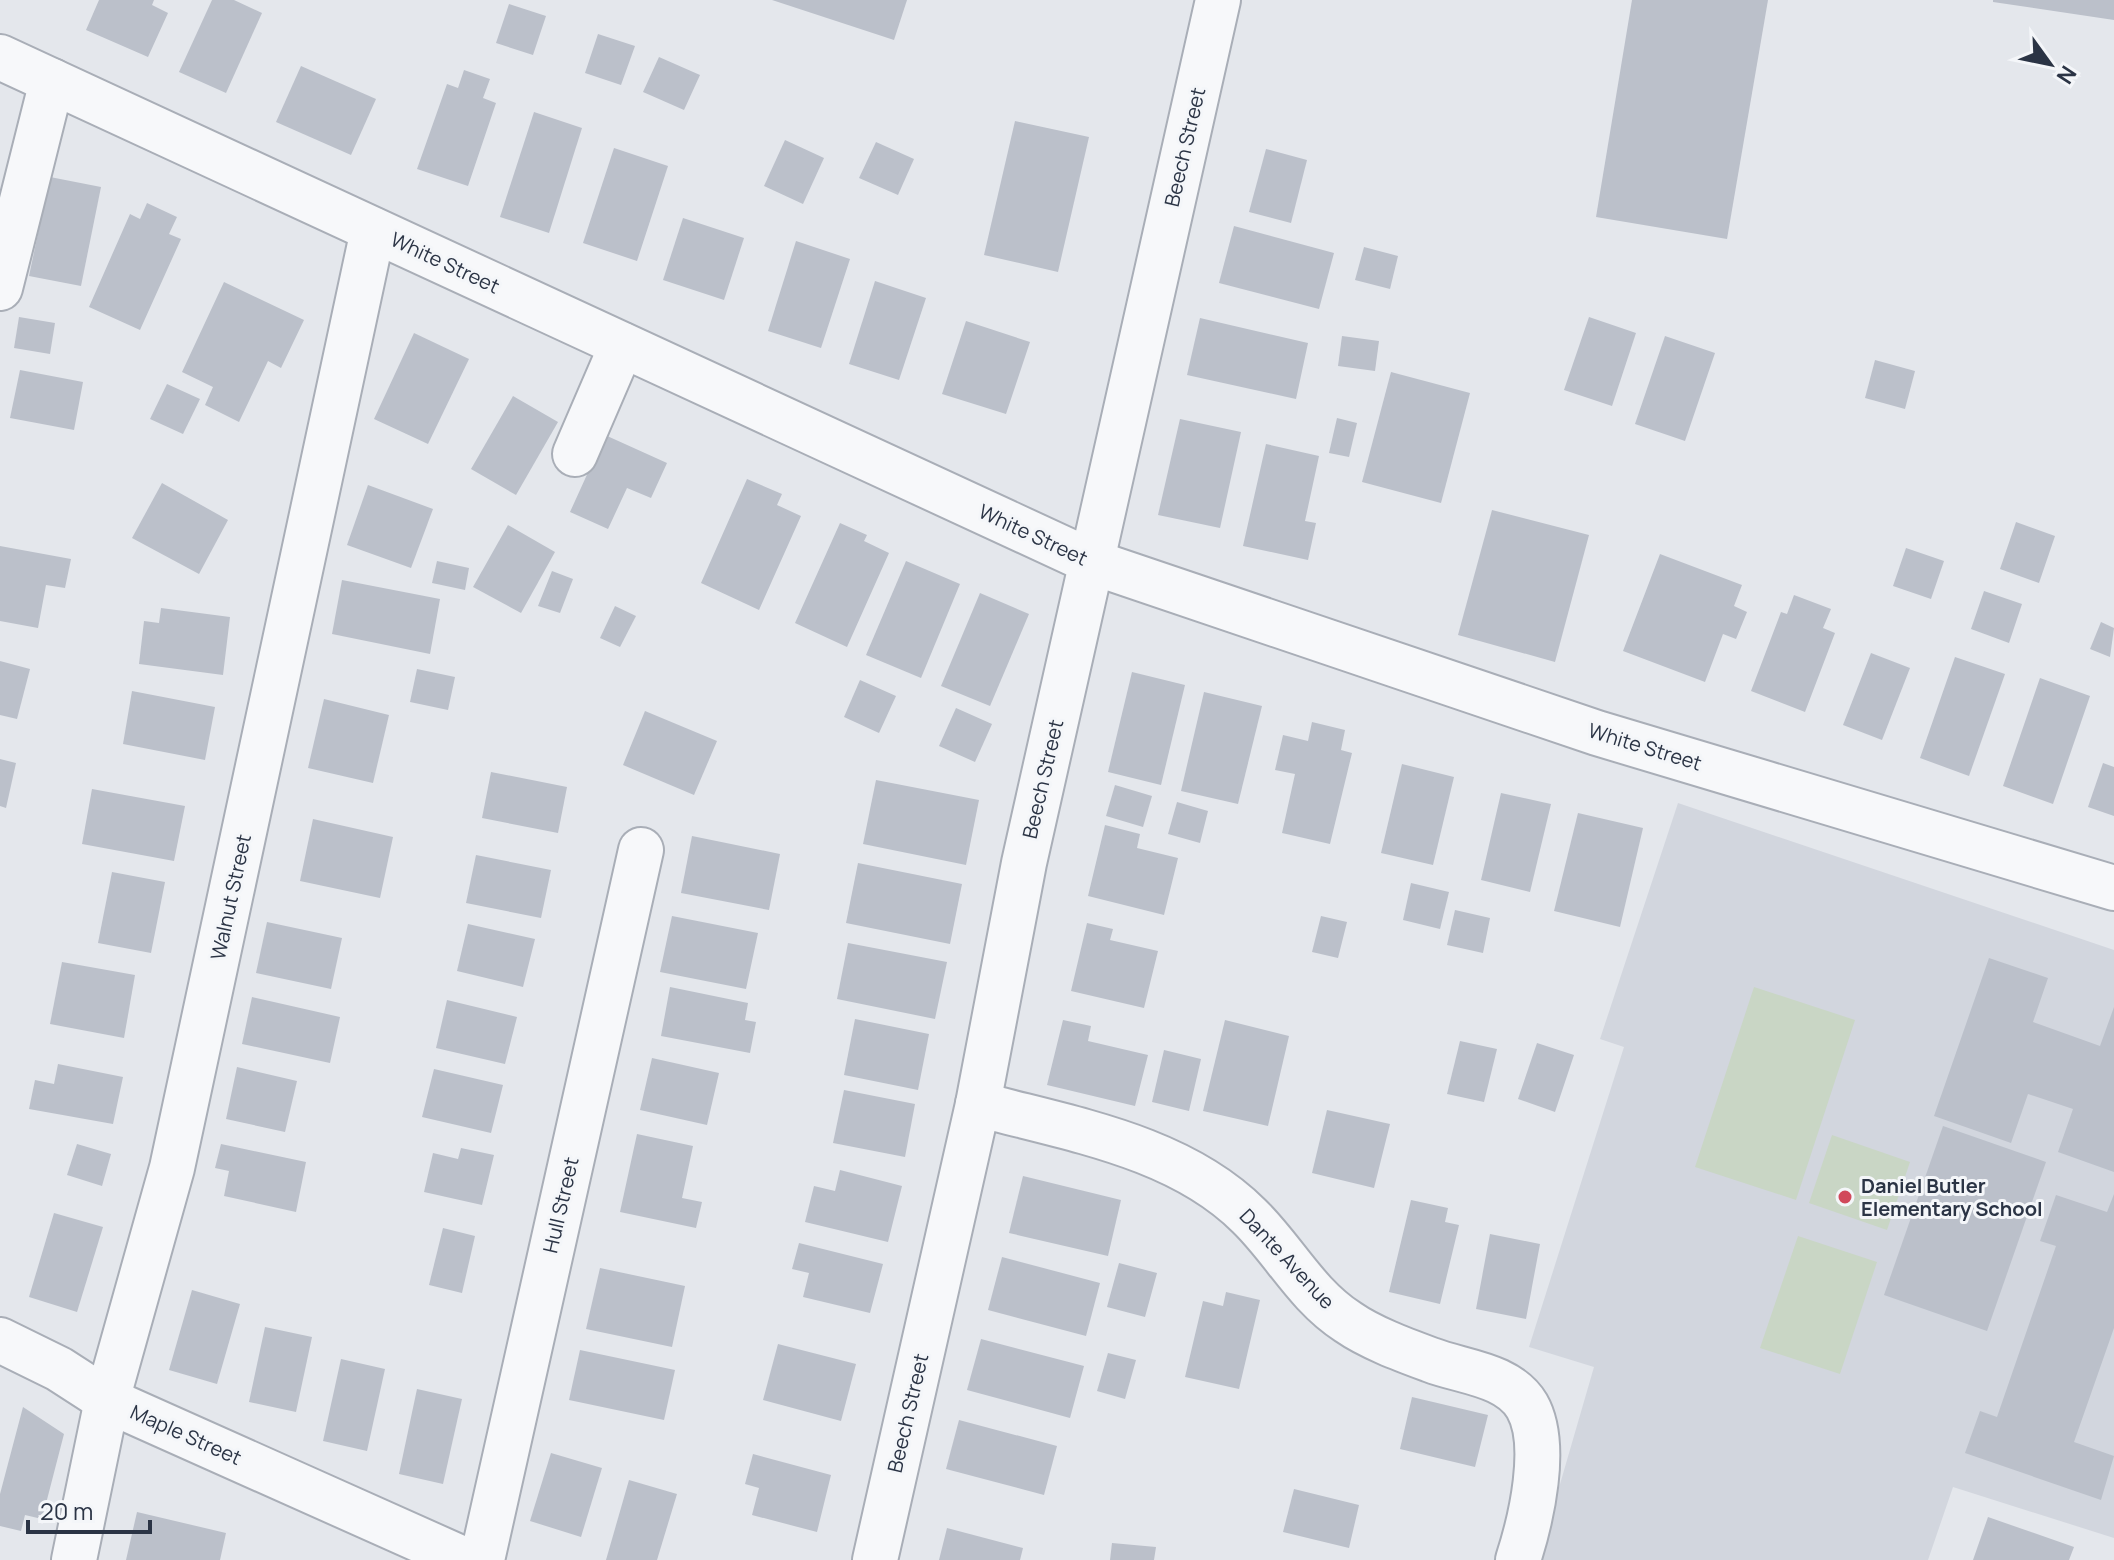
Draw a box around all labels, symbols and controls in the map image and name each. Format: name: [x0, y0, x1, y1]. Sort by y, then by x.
north arrow: [2010, 24, 2090, 104]
text: N: [2050, 60, 2084, 90]
street label: Beech Street: [1158, 85, 1211, 209]
street label: White Street: [386, 226, 504, 300]
street label: White Street: [974, 498, 1092, 572]
street label: White Street: [1585, 716, 1705, 777]
street label: Beech Street: [1016, 717, 1069, 841]
street label: Walnut Street: [204, 831, 257, 962]
street label: Hull Street: [536, 1154, 585, 1256]
place label: Daniel Butler Elementary School: [1861, 1172, 2043, 1222]
marker: Daniel Butler Elementary School: [1836, 1188, 1854, 1206]
street label: Dante Avenue: [1234, 1203, 1341, 1315]
street label: Beech Street: [881, 1351, 934, 1475]
street label: Maple Street: [126, 1398, 246, 1471]
scale bar: [28, 1484, 150, 1534]
text: 20 m: [40, 1494, 93, 1527]

